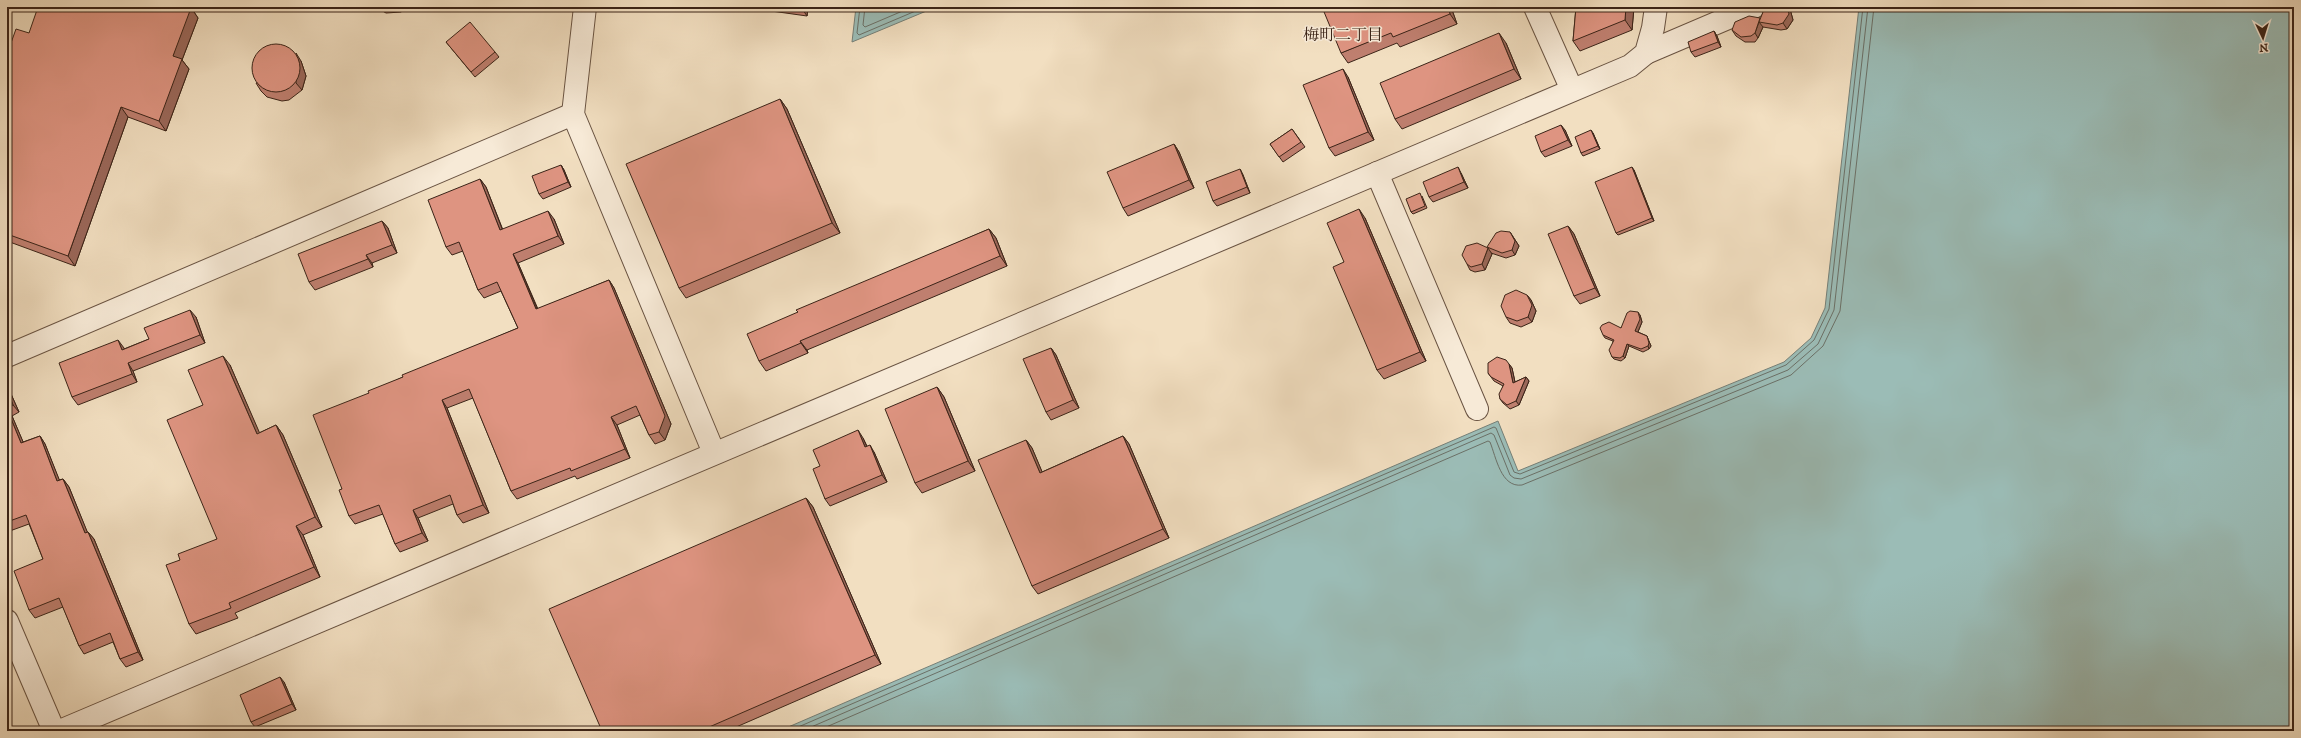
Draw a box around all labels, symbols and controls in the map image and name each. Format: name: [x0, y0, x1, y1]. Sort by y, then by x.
north arrow: [2243, 18, 2283, 58]
district label: 梅町二丁目: [1303, 25, 1383, 45]
text: N: [2259, 40, 2269, 54]

